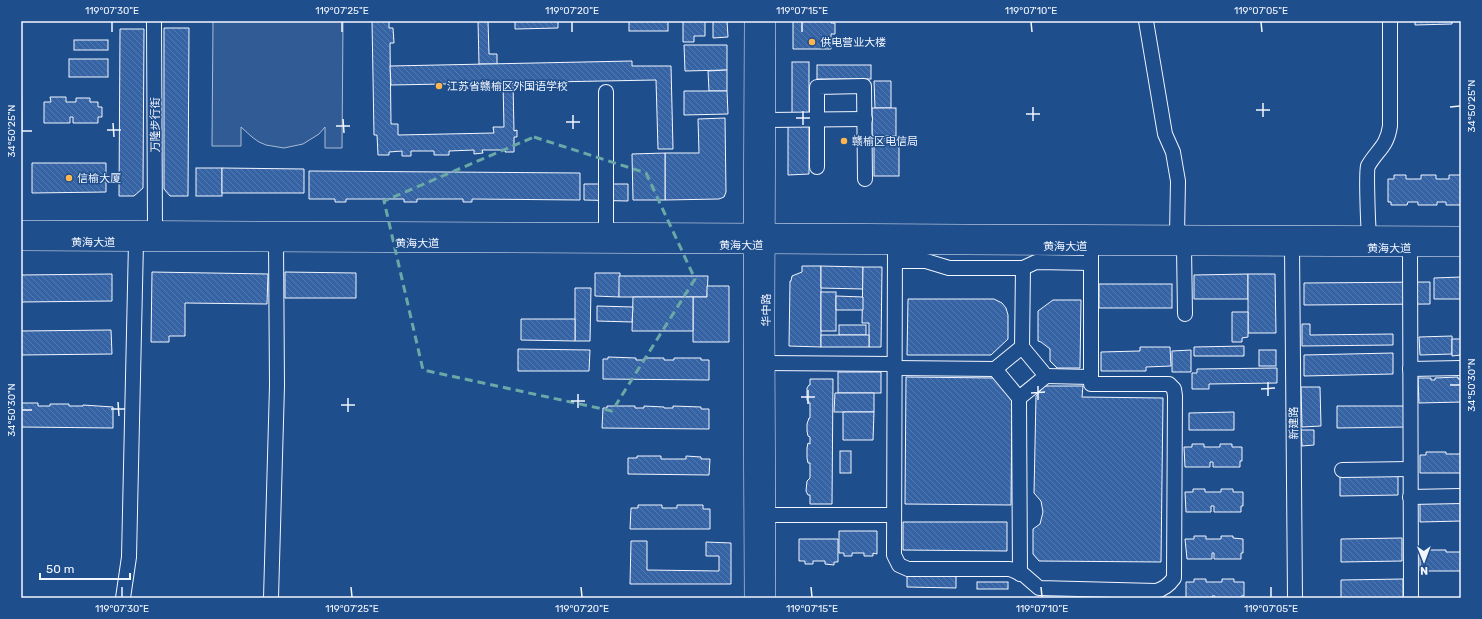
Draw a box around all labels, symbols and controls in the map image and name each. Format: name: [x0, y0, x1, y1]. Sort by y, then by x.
text: 119°07'30"E: [85, 5, 139, 17]
text: 119°07'25"E: [315, 5, 369, 17]
text: 119°07'20"E: [545, 5, 599, 17]
text: 119°07'15"E: [776, 5, 828, 17]
text: 119°07'10"E: [1005, 5, 1057, 17]
text: 119°07'05"E: [1234, 5, 1288, 17]
place label: 供电营业大楼: [820, 36, 886, 49]
marker: 供电营业大楼: [807, 37, 817, 47]
text: 34°50'25"N: [1466, 79, 1478, 133]
place label: 江苏省赣榆区外国语学校: [447, 80, 568, 93]
marker: 江苏省赣榆区外国语学校: [434, 81, 444, 91]
street label: 万隆步行街: [149, 98, 162, 153]
text: 34°50'25"N: [6, 104, 18, 158]
place label: 赣榆区电信局: [852, 135, 918, 148]
marker: 赣榆区电信局: [839, 136, 849, 146]
place label: 信榆大厦: [77, 172, 121, 185]
marker: 信榆大厦: [64, 173, 74, 183]
street label: 黄海大道: [71, 236, 115, 249]
street label: 黄海大道: [395, 237, 439, 250]
street label: 黄海大道: [719, 239, 763, 252]
street label: 黄海大道: [1043, 240, 1087, 253]
street label: 黄海大道: [1367, 242, 1411, 255]
street label: 华中路: [760, 294, 773, 327]
text: 34°50'30"N: [1466, 358, 1478, 412]
text: 34°50'30"N: [6, 383, 18, 437]
street label: 新建路: [1287, 406, 1301, 440]
north arrow: [1404, 541, 1444, 581]
scale bar: [40, 555, 130, 581]
text: 50 m: [46, 562, 74, 576]
text: N: [1420, 564, 1428, 577]
text: 119°07'30"E: [95, 603, 149, 615]
text: 119°07'25"E: [325, 603, 379, 615]
text: 119°07'20"E: [555, 603, 609, 615]
text: 119°07'15"E: [786, 603, 838, 615]
text: 119°07'10"E: [1016, 603, 1068, 615]
text: 119°07'05"E: [1244, 603, 1298, 615]

